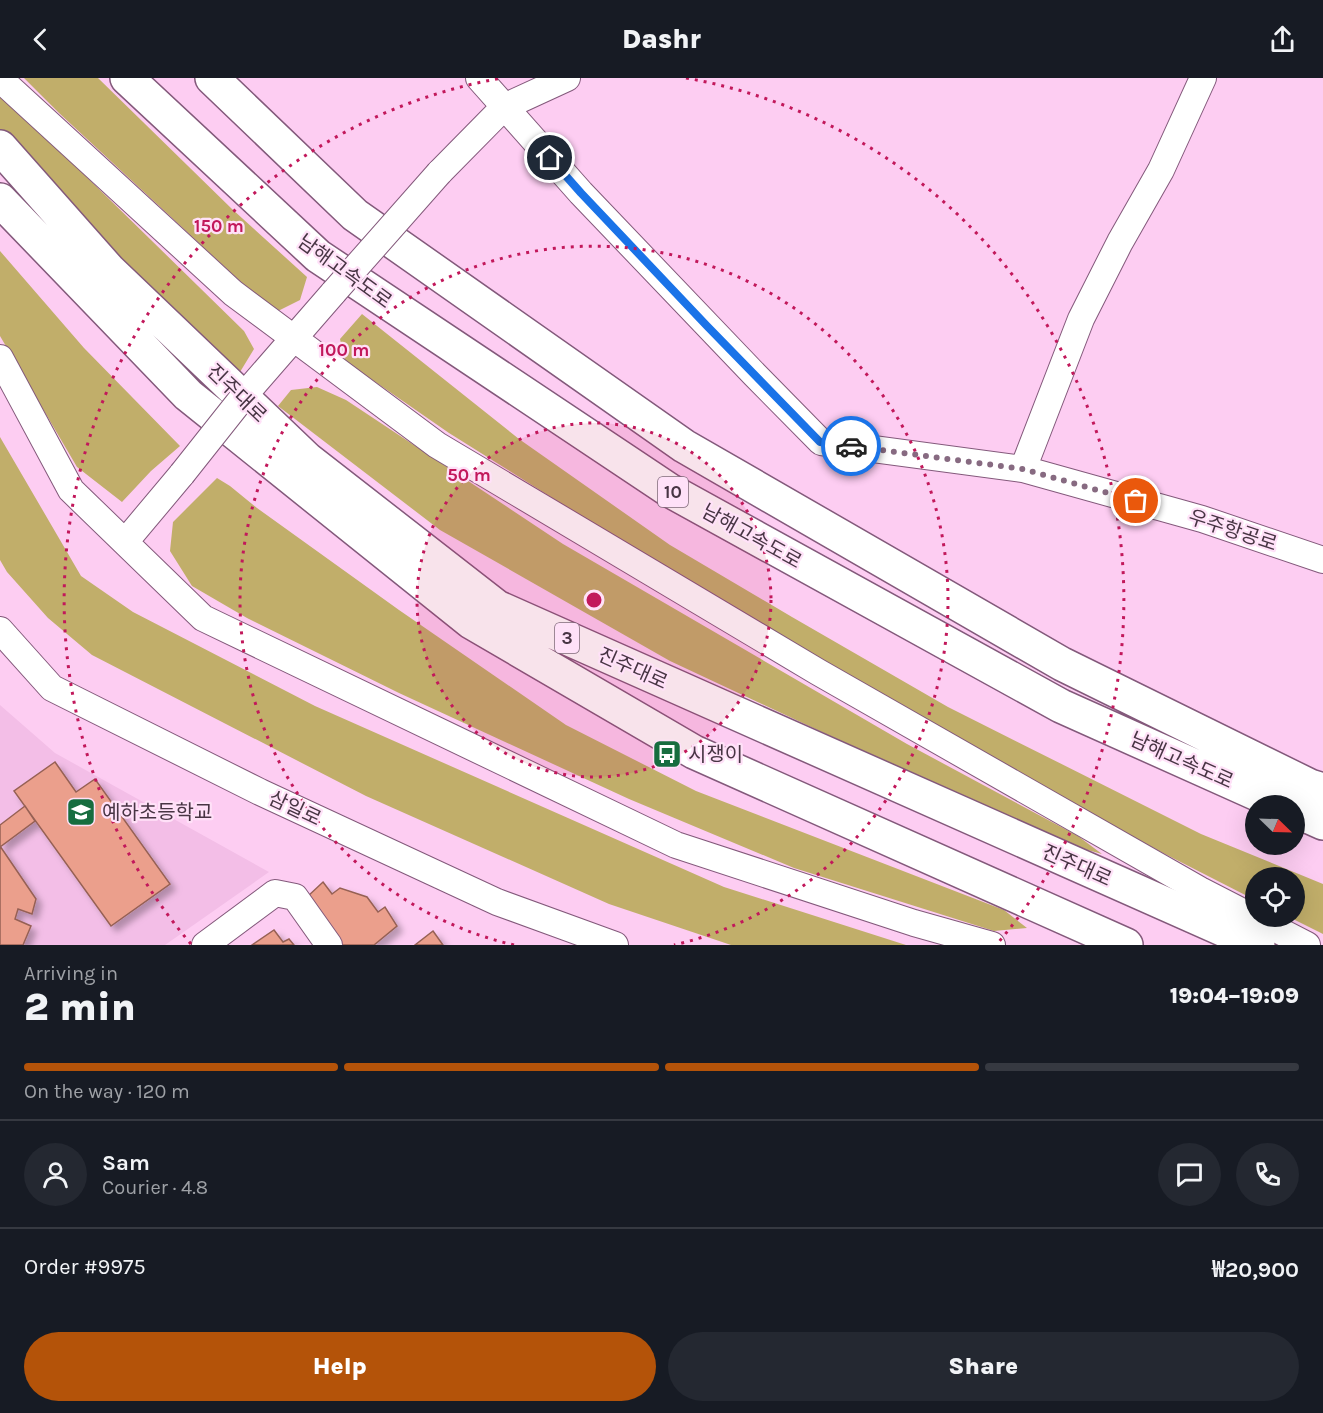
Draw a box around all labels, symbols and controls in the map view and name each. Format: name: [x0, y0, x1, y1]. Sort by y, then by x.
icon: back: [24, 23, 57, 56]
text: Dashr: [622, 23, 701, 55]
icon: share: [1266, 23, 1299, 56]
pin: [524, 132, 575, 183]
icon: home: [533, 141, 566, 174]
text: 150 m: [194, 215, 244, 237]
street label: 남해고속도로: [293, 230, 396, 313]
text: 100 m: [319, 339, 369, 361]
street label: 진주대로: [202, 360, 271, 427]
courier: [821, 416, 881, 476]
icon: car: [835, 430, 868, 463]
text: 50 m: [447, 464, 491, 486]
pin: [1110, 475, 1161, 526]
road number: 10: [658, 477, 688, 507]
icon: bag: [1119, 484, 1152, 517]
street label: 남해고속도로: [698, 500, 806, 573]
street label: 우주항공로: [1186, 505, 1280, 556]
centre of rings: [584, 590, 604, 610]
road number: 3: [555, 623, 579, 653]
street label: 진주대로: [594, 643, 671, 694]
street label: 남해고속도로: [1127, 727, 1237, 793]
bus stop icon: 시쟁이: [651, 738, 683, 770]
place label: 시쟁이: [688, 743, 743, 766]
street label: 삼일로: [265, 786, 325, 831]
north arrow: [1245, 795, 1305, 855]
map controls: [1245, 795, 1305, 927]
school or university icon: 예하초등학교: [65, 796, 97, 828]
place label: 예하초등학교: [102, 801, 212, 824]
street label: 진주대로: [1038, 840, 1115, 891]
button: locate: [1245, 867, 1305, 927]
text: Arriving in: [24, 962, 118, 985]
text: 19:04–19:09: [1170, 983, 1299, 1009]
text: 2 min: [24, 984, 136, 1030]
text: On the way · 120 m: [24, 1080, 190, 1103]
button: person: [24, 1143, 87, 1206]
button: chat: [1158, 1143, 1221, 1206]
button: phone: [1236, 1143, 1299, 1206]
text: Sam: [102, 1150, 150, 1176]
text: Courier · 4.8: [102, 1176, 208, 1199]
text: Order #9975: [24, 1254, 146, 1280]
text: ₩20,900: [1212, 1257, 1299, 1283]
button: Help: [24, 1332, 656, 1401]
button: Share: [668, 1332, 1299, 1401]

